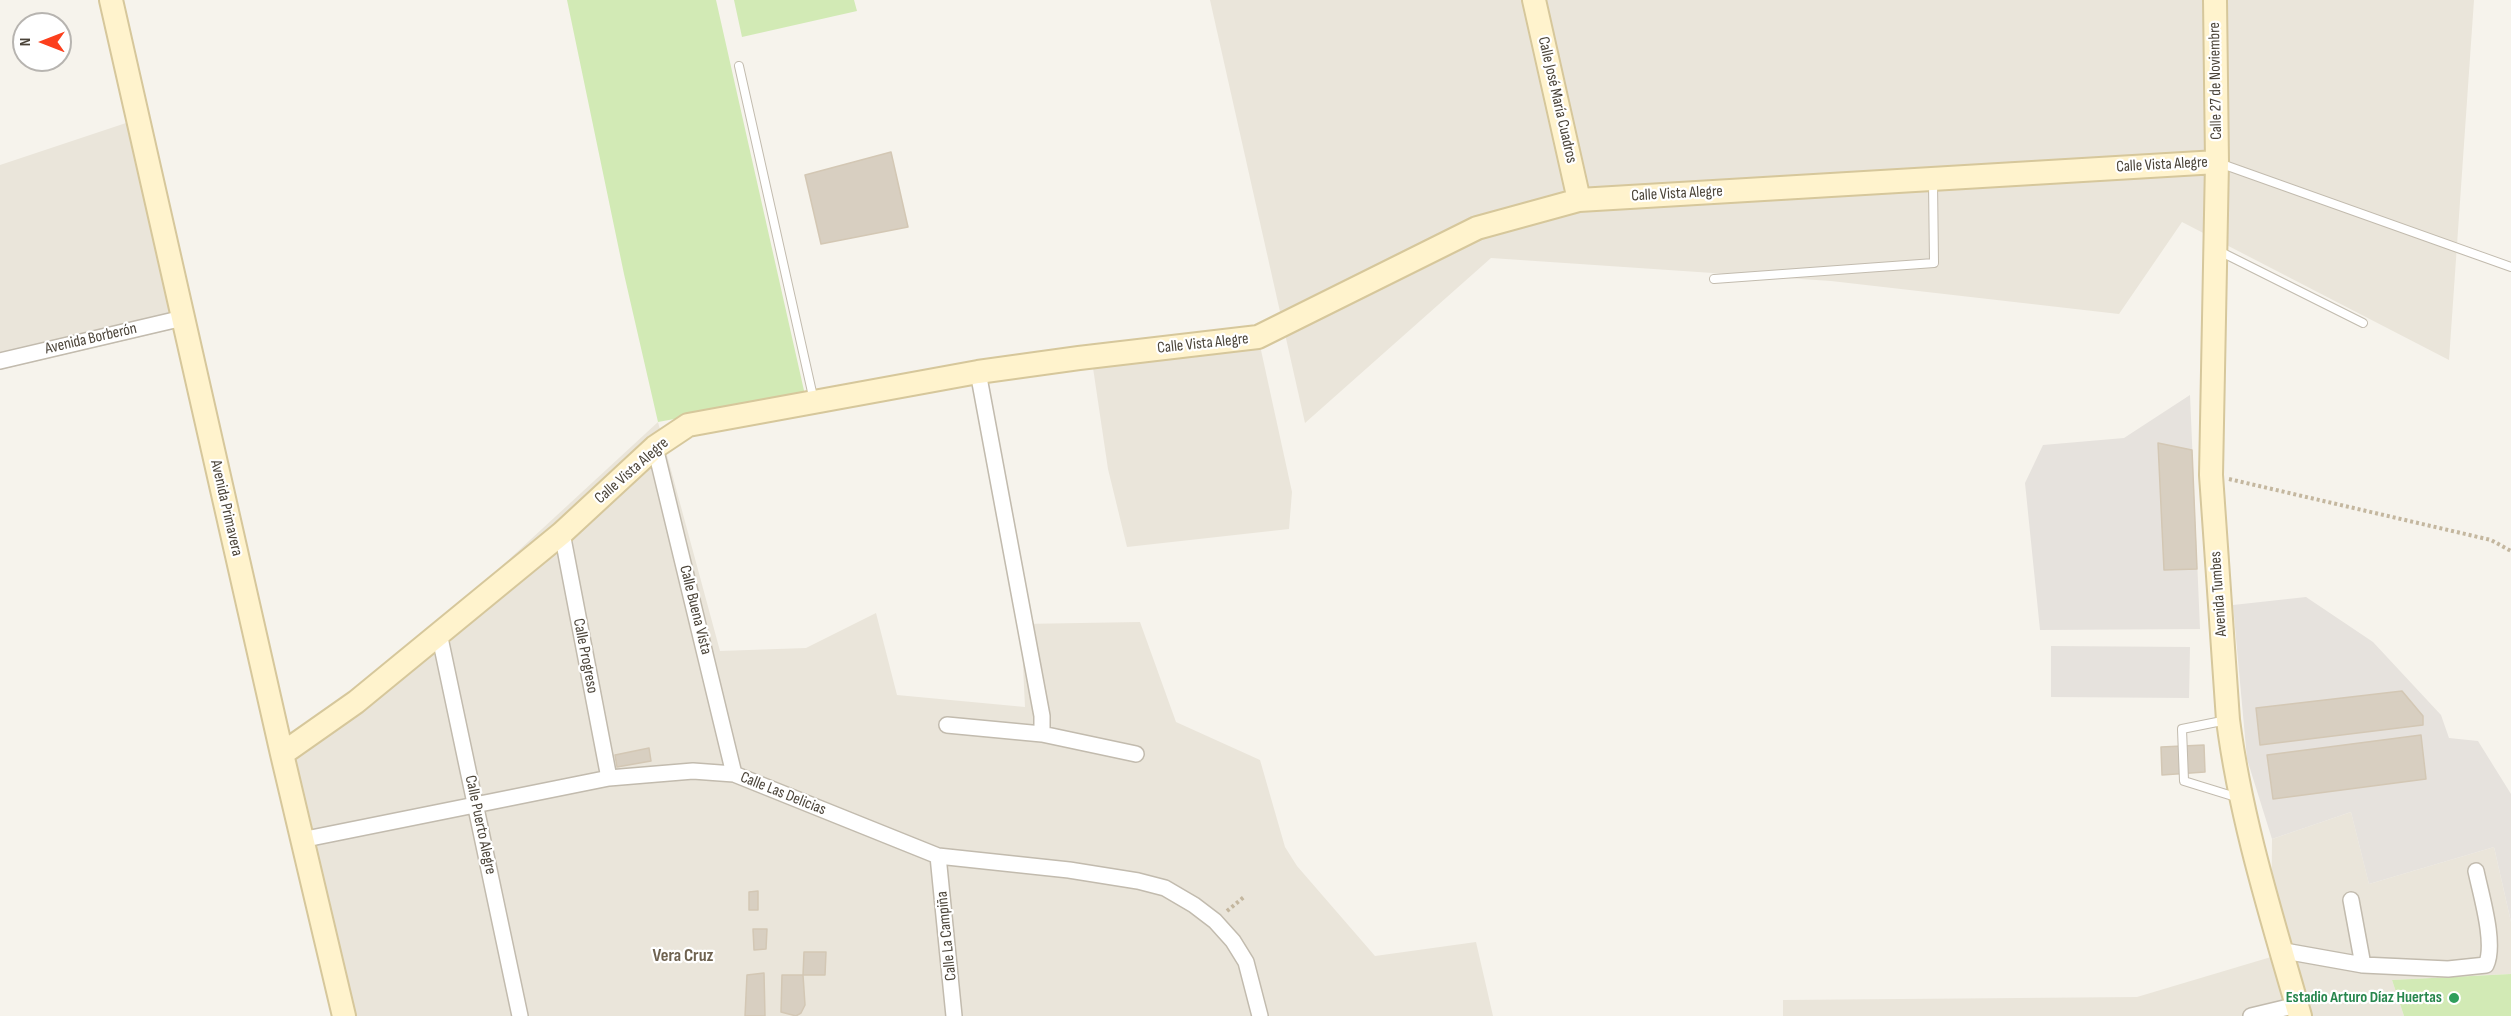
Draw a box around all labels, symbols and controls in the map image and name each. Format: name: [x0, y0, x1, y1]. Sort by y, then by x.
north arrow: [12, 12, 72, 72]
street label: Calle 27 de Noviembre: [2205, 22, 2227, 140]
street label: Calle José María Cuadros: [1533, 35, 1581, 165]
text: N: [16, 38, 35, 46]
street label: Calle Vista Alegre: [2116, 153, 2208, 177]
street label: Calle Vista Alegre: [1631, 182, 1723, 206]
street label: Avenida Borberón: [43, 319, 139, 359]
street label: Calle Vista Alegre: [1156, 330, 1250, 358]
street label: Calle Vista Alegre: [591, 434, 673, 508]
street label: Avenida Primavera: [206, 458, 246, 558]
street label: Avenida Tumbes: [2206, 551, 2232, 637]
street label: Calle Buena Vista: [675, 563, 715, 657]
street label: Calle Progreso: [568, 617, 602, 695]
street label: Calle Las Delicias: [737, 768, 829, 820]
street label: Calle Puerto Alegre: [460, 774, 500, 876]
street label: Calle La Campiña: [933, 890, 961, 982]
district label: Vera Cruz: [653, 945, 713, 967]
place label: Estadio Arturo Díaz Huertas: [2286, 988, 2442, 1008]
marker: Estadio Arturo Díaz Huertas: [2447, 991, 2461, 1005]

